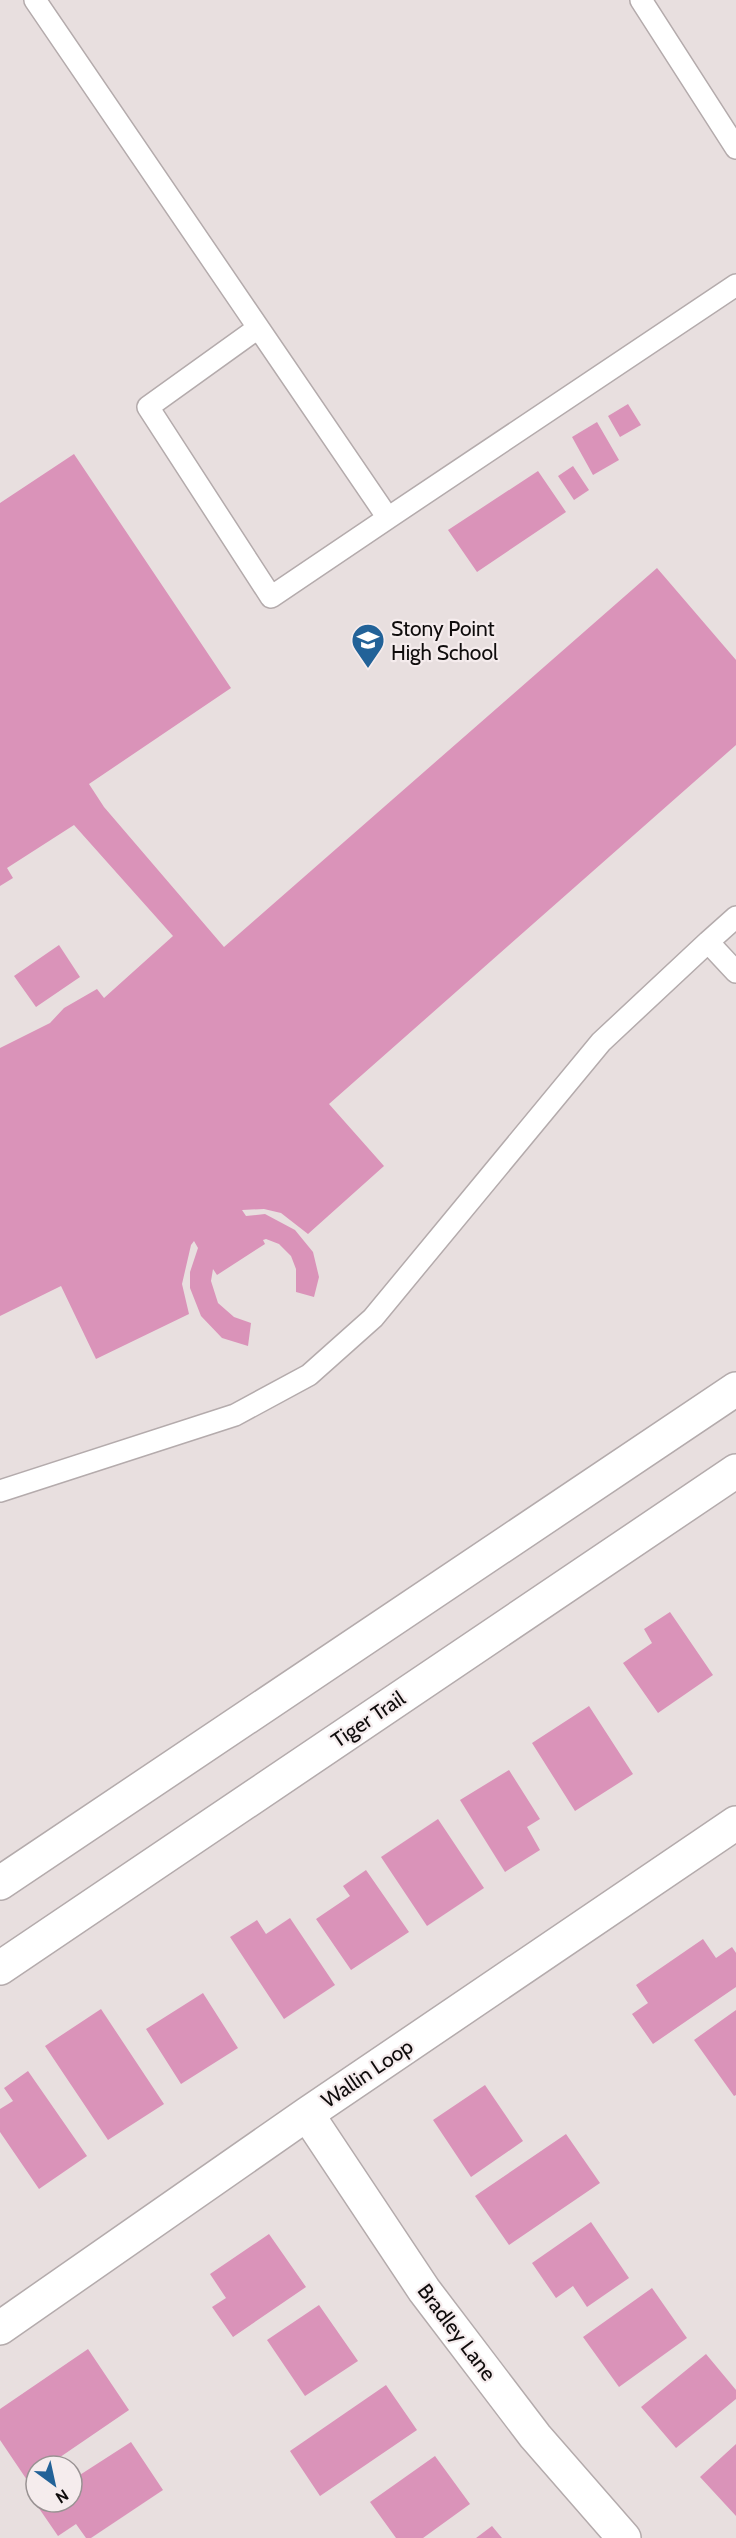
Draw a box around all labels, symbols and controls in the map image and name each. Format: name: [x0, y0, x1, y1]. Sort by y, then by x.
place label: Stony Point High School: [391, 616, 498, 665]
school or university icon: Stony Point High School: [350, 622, 386, 669]
street label: Tiger Trail: [326, 1685, 410, 1753]
street label: Wallin Loop: [316, 2033, 418, 2113]
street label: Bradley Lane: [413, 2279, 502, 2385]
north arrow: [24, 2454, 84, 2514]
text: N: [52, 2485, 72, 2507]

